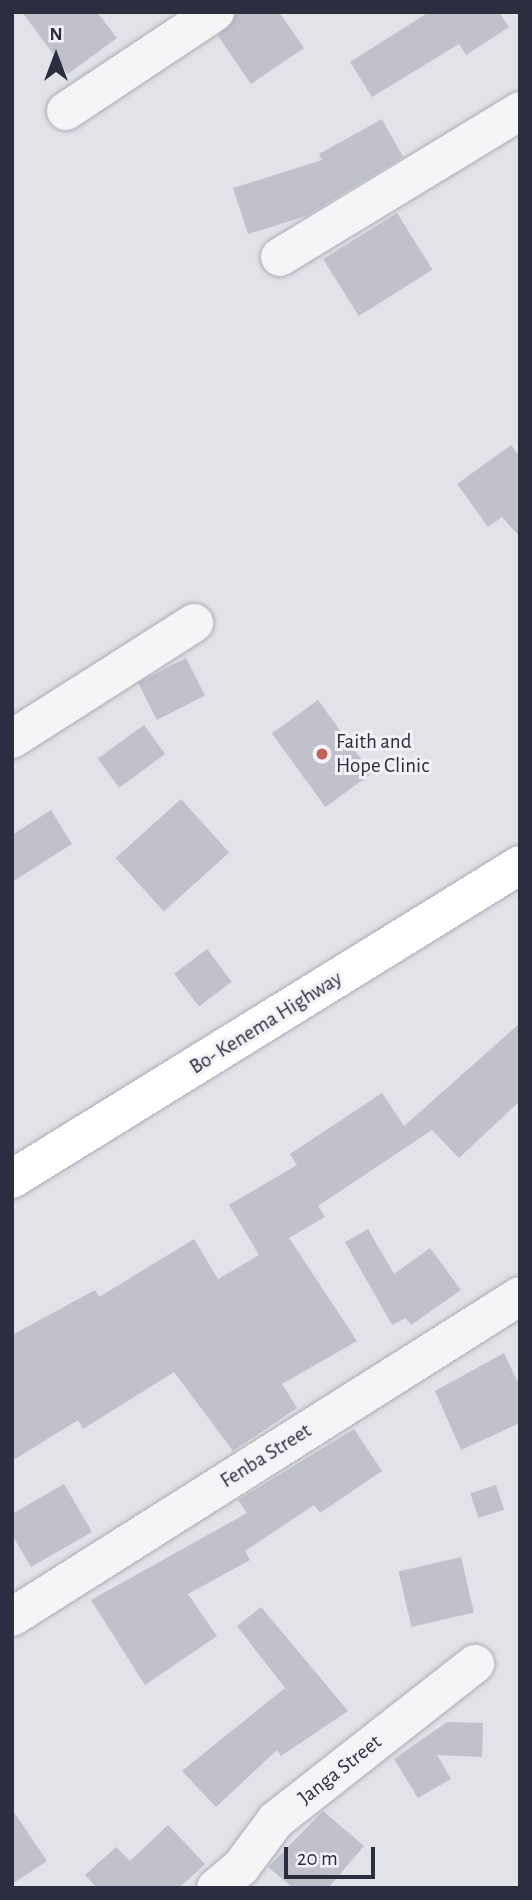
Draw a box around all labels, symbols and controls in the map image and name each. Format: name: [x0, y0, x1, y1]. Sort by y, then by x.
north arrow: [21, 21, 91, 91]
text: N: [49, 25, 63, 44]
place label: Faith and Hope Clinic: [336, 729, 429, 779]
marker: Faith and Hope Clinic: [314, 746, 330, 762]
street label: Bo- Kenema Highway: [185, 966, 347, 1080]
street label: Fenba Street: [216, 1418, 316, 1494]
street label: Janga Street: [293, 1730, 387, 1810]
scale bar: [287, 1834, 378, 1878]
text: 20 m: [297, 1848, 338, 1869]

